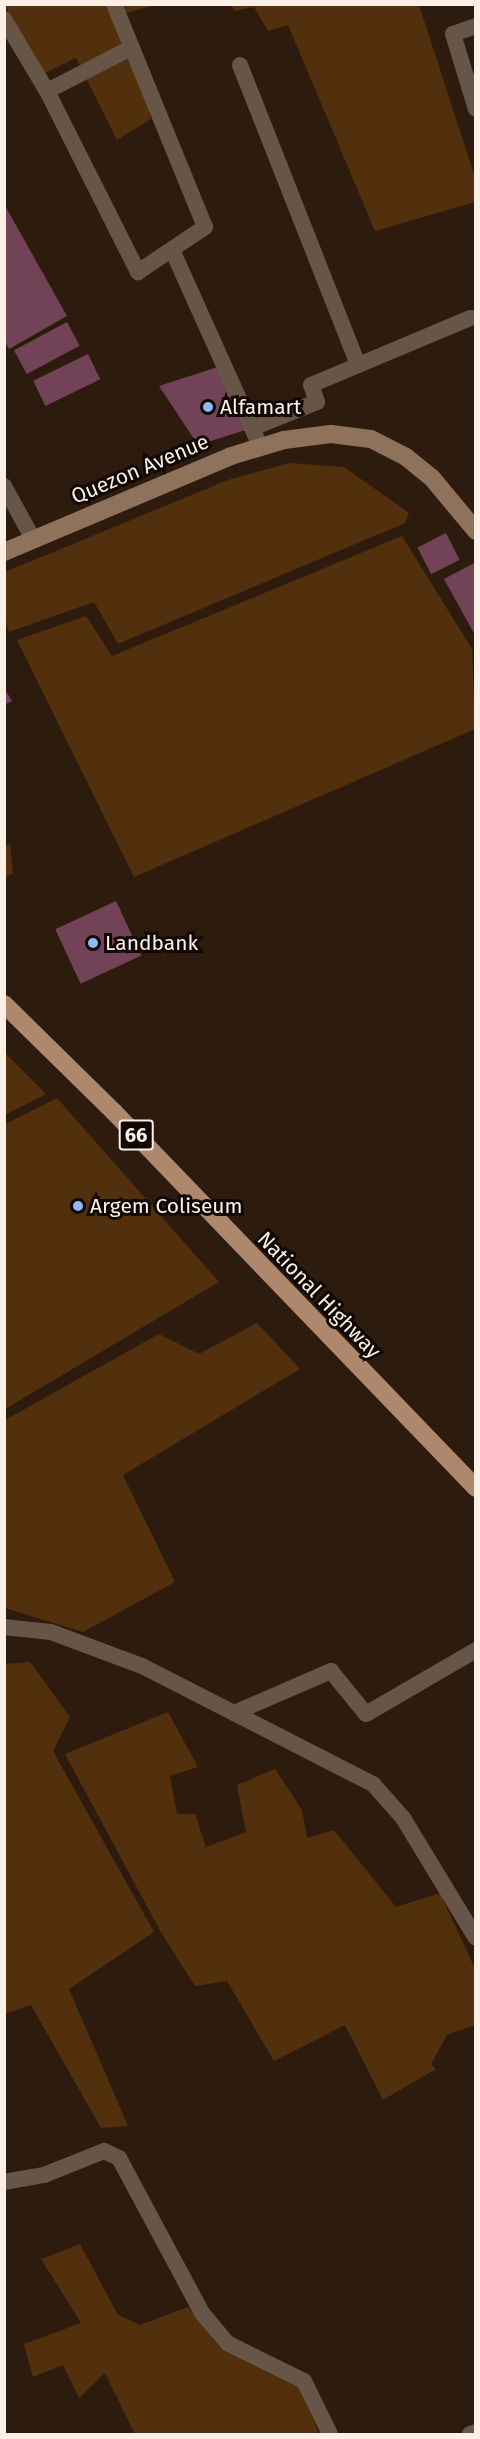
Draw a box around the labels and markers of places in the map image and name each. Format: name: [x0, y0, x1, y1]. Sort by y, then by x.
place label: Alfamart: [220, 394, 301, 420]
marker: Alfamart: [201, 400, 215, 414]
place label: Landbank: [105, 930, 198, 956]
marker: Landbank: [86, 936, 100, 950]
place label: Argem Coliseum: [90, 1193, 243, 1219]
marker: Argem Coliseum: [71, 1199, 85, 1213]

